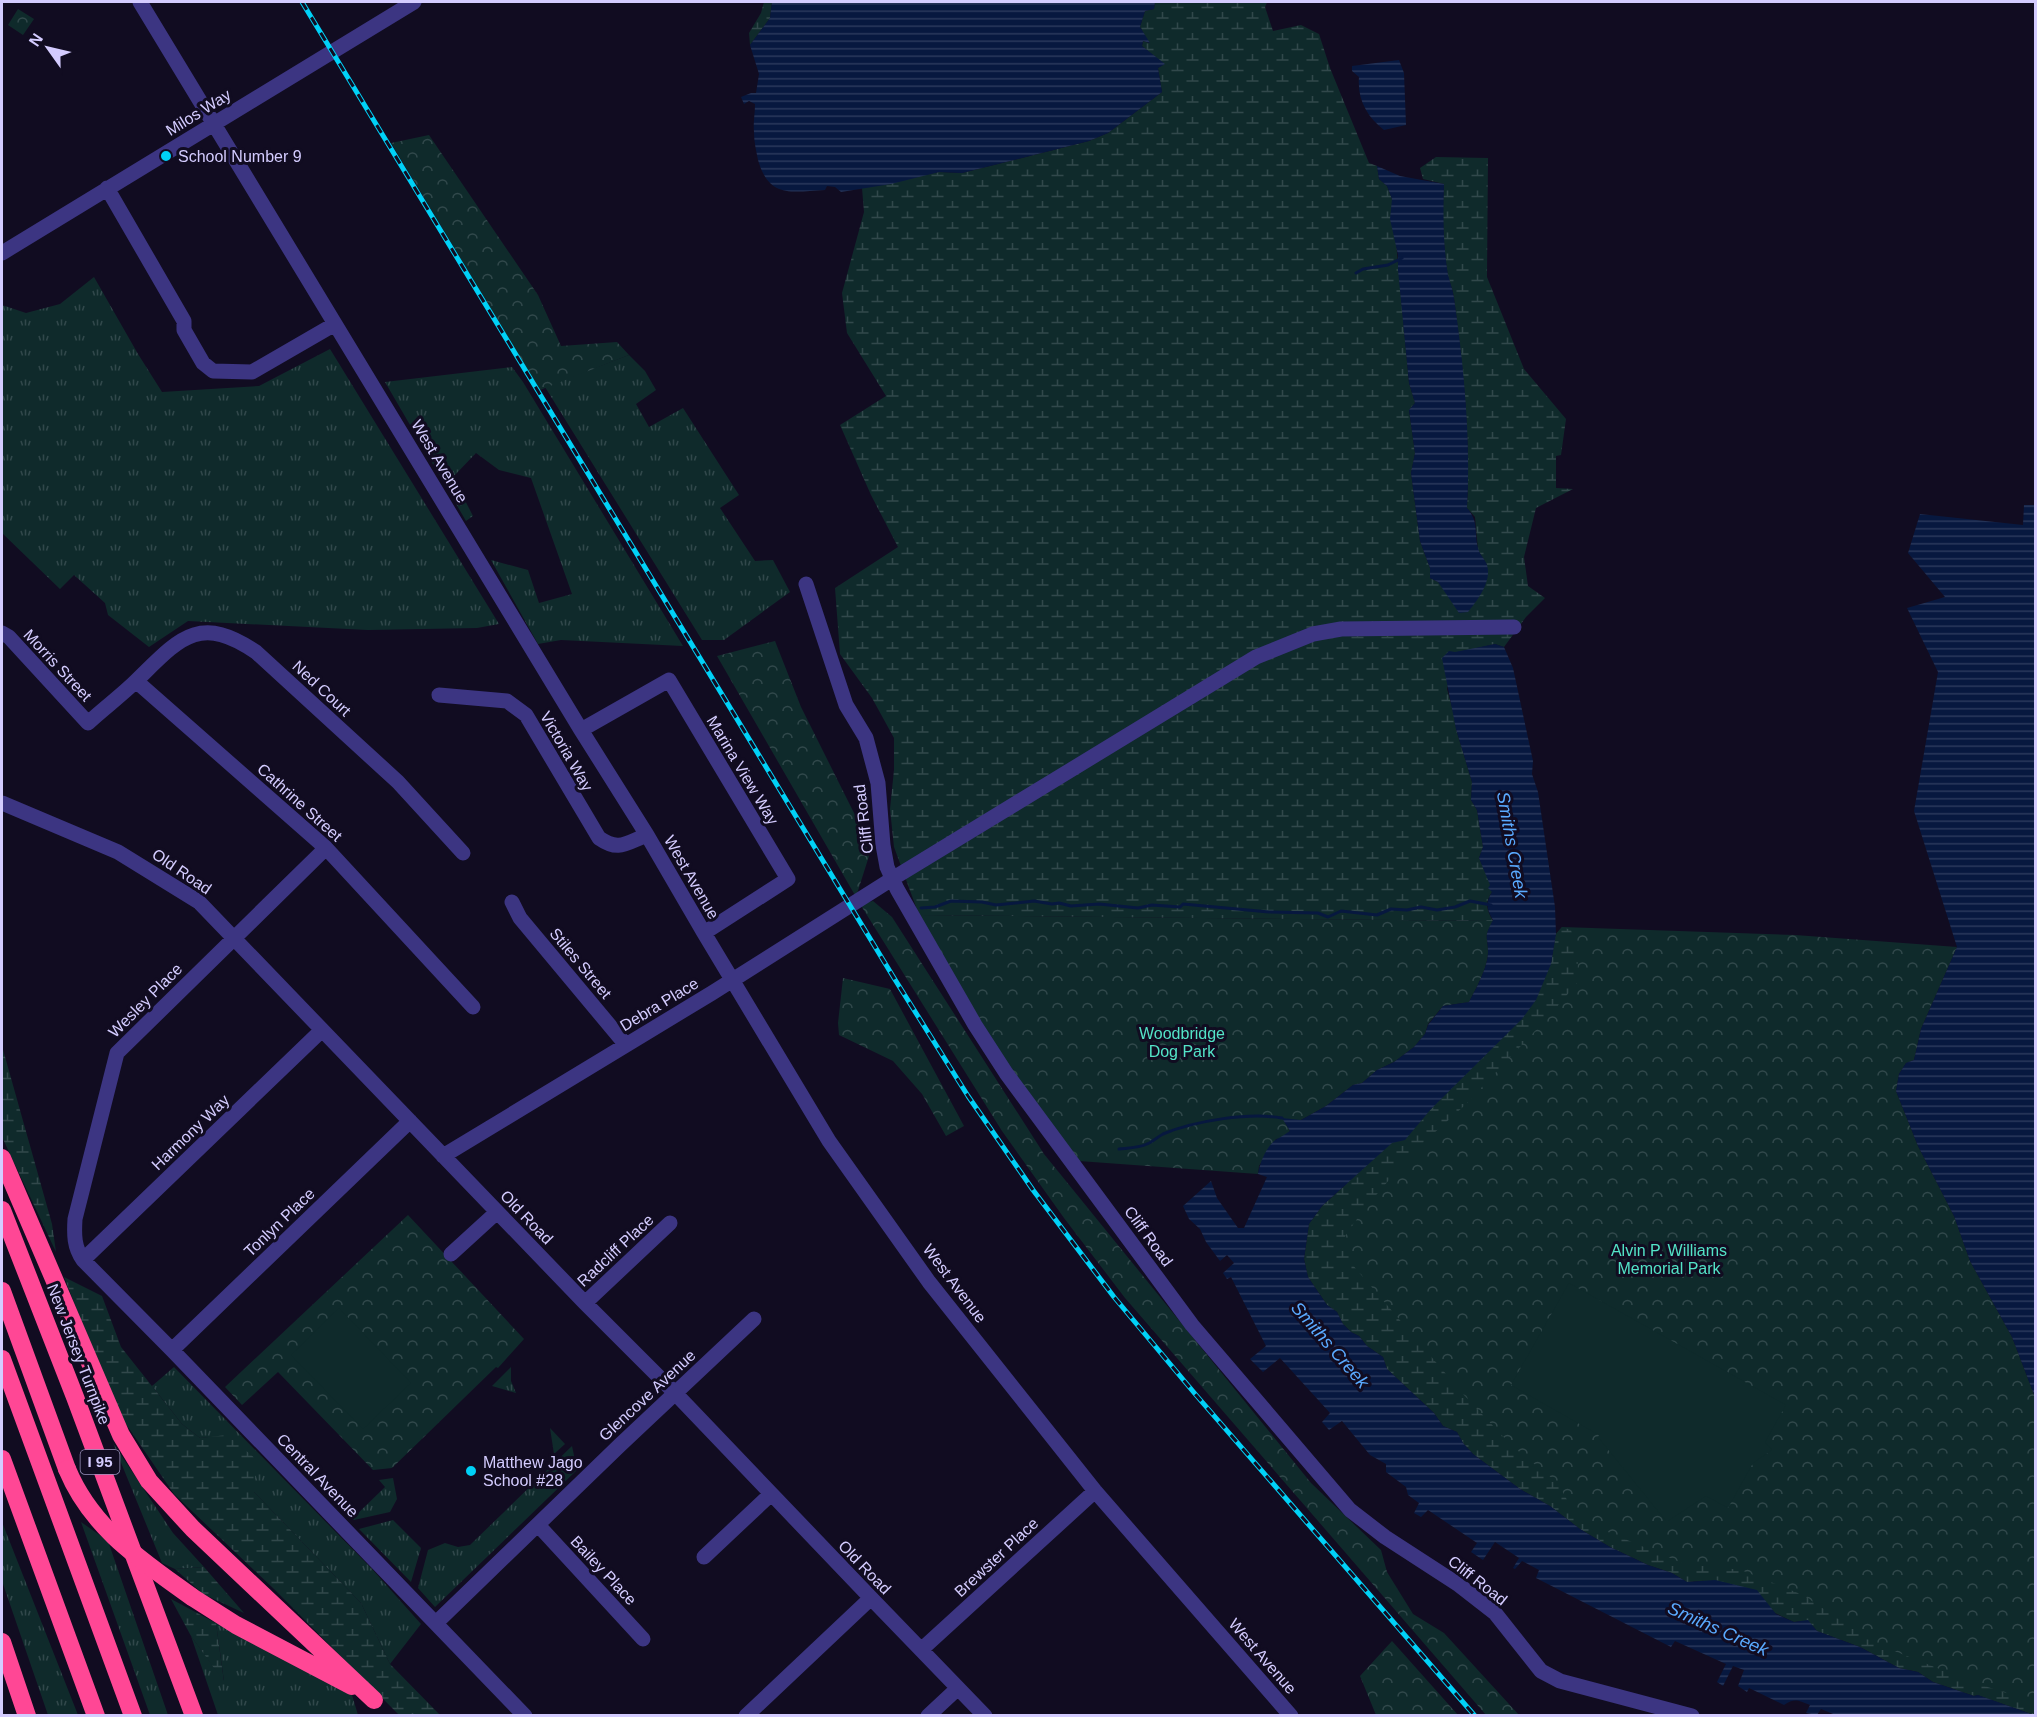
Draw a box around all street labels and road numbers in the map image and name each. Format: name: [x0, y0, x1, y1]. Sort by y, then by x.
street label: Milos Way: [163, 86, 234, 139]
street label: West Avenue: [408, 417, 471, 506]
street label: Morris Street: [20, 626, 95, 705]
street label: Ned Court: [289, 657, 355, 720]
street label: Victoria Way: [537, 708, 596, 794]
street label: Marina View Way: [703, 713, 782, 828]
street label: Cathrine Street: [254, 760, 346, 845]
street label: Cliff Road: [851, 783, 876, 855]
street label: West Avenue: [661, 832, 722, 922]
street label: Old Road: [149, 845, 214, 897]
street label: Stiles Street: [546, 925, 615, 1002]
street label: Wesley Place: [105, 960, 186, 1041]
street label: Debra Place: [617, 974, 701, 1034]
street label: Harmony Way: [148, 1091, 232, 1173]
street label: Tonlyn Place: [241, 1185, 318, 1260]
street label: Old Road: [497, 1187, 556, 1248]
street label: Cliff Road: [1121, 1203, 1176, 1270]
street label: Radcliff Place: [574, 1211, 657, 1290]
street label: West Avenue: [920, 1241, 990, 1326]
street label: New Jersey Turnpike: [44, 1281, 113, 1427]
street label: Glencove Avenue: [596, 1346, 699, 1444]
street label: Central Avenue: [274, 1430, 362, 1521]
road number: I 95: [80, 1450, 120, 1474]
street label: Brewster Place: [951, 1514, 1042, 1600]
street label: Bailey Place: [567, 1532, 640, 1608]
street label: Old Road: [835, 1537, 894, 1598]
street label: Cliff Road: [1445, 1552, 1510, 1609]
street label: West Avenue: [1225, 1615, 1300, 1697]

